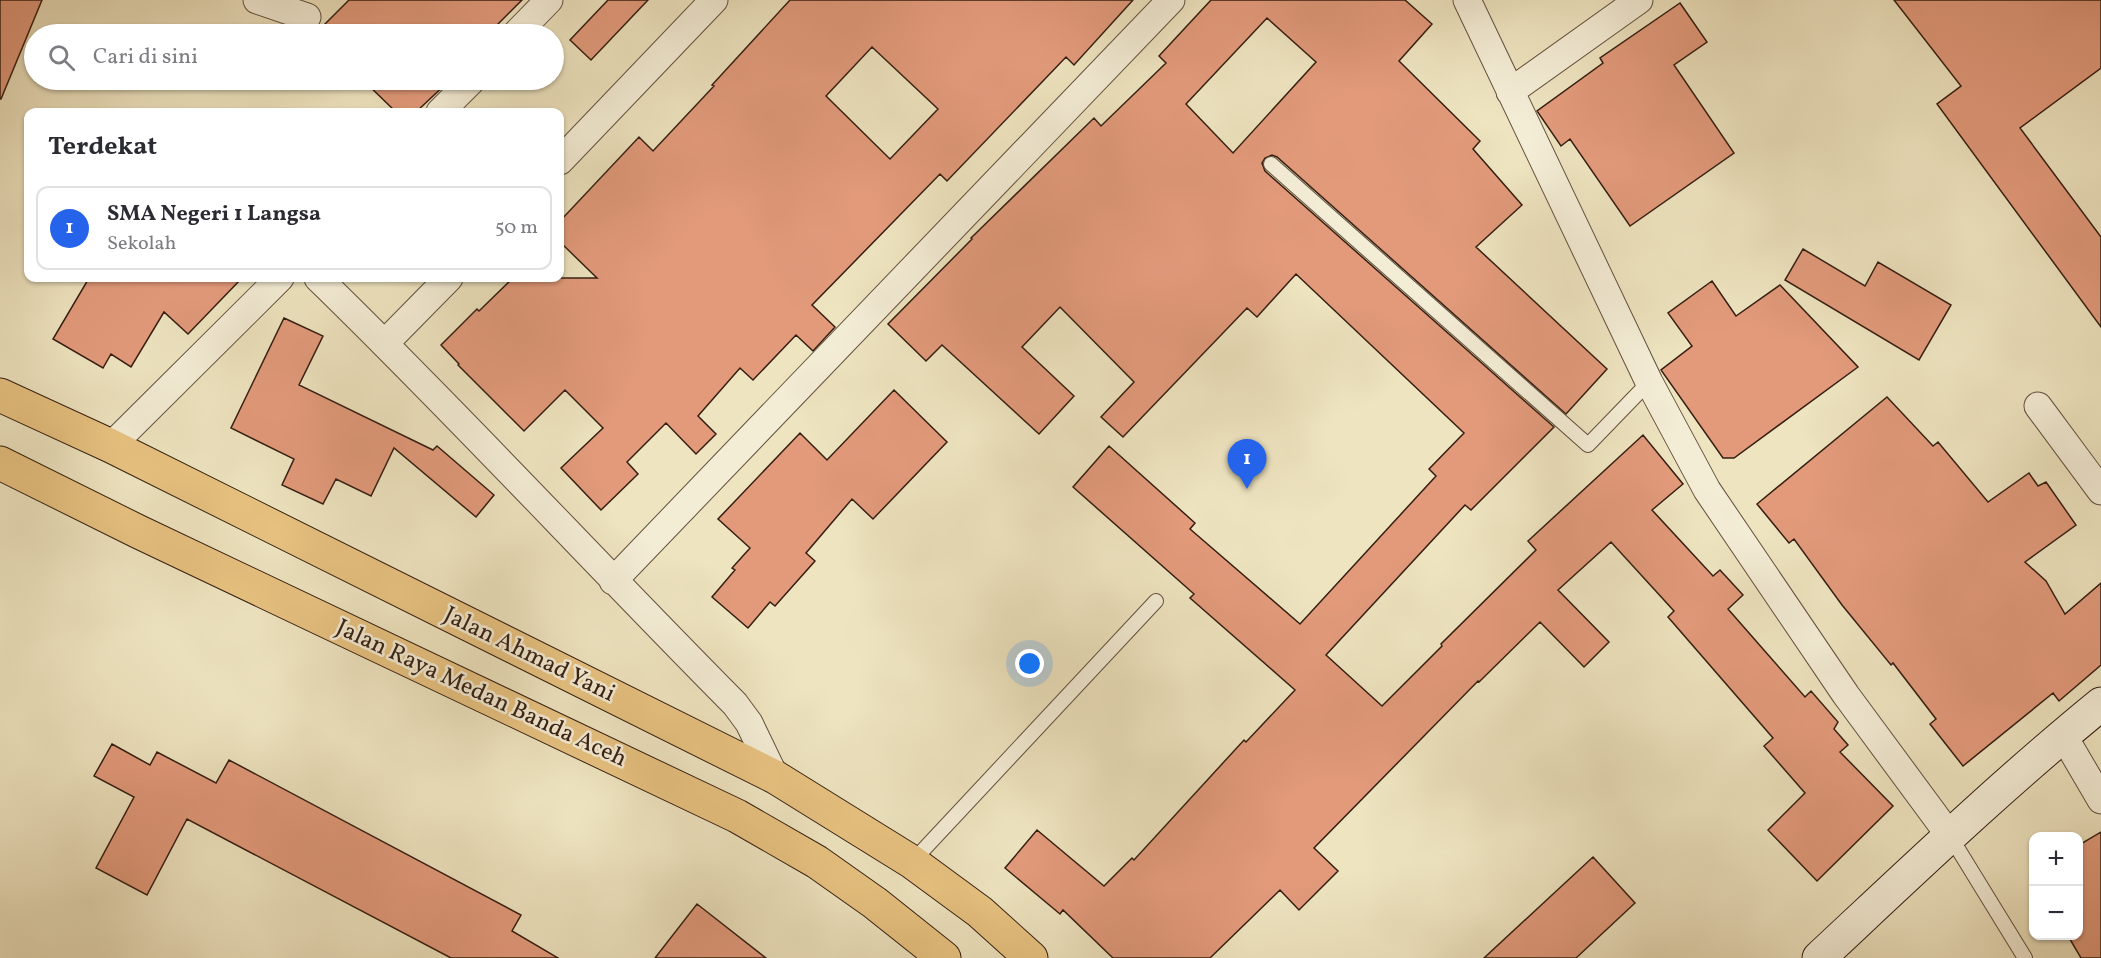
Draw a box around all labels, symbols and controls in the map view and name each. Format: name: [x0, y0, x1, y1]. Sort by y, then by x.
search box: [24, 24, 564, 90]
icon: search: [45, 41, 78, 74]
text: Cari di sini: [93, 42, 198, 73]
text: Terdekat: [48, 129, 157, 165]
text: SMA Negeri 1 Langsa: [107, 199, 321, 230]
text: 1: [65, 214, 74, 242]
text: 50 m: [495, 214, 538, 242]
text: Sekolah: [107, 230, 176, 258]
pin: 1: [1228, 440, 1266, 489]
street label: Jalan Ahmad Yani: [437, 599, 621, 711]
street label: Jalan Raya Medan Banda Aceh: [330, 611, 632, 777]
your location: [1015, 649, 1044, 678]
map controls: [2029, 832, 2083, 940]
button: +: [2029, 832, 2083, 886]
button: −: [2029, 886, 2083, 940]

